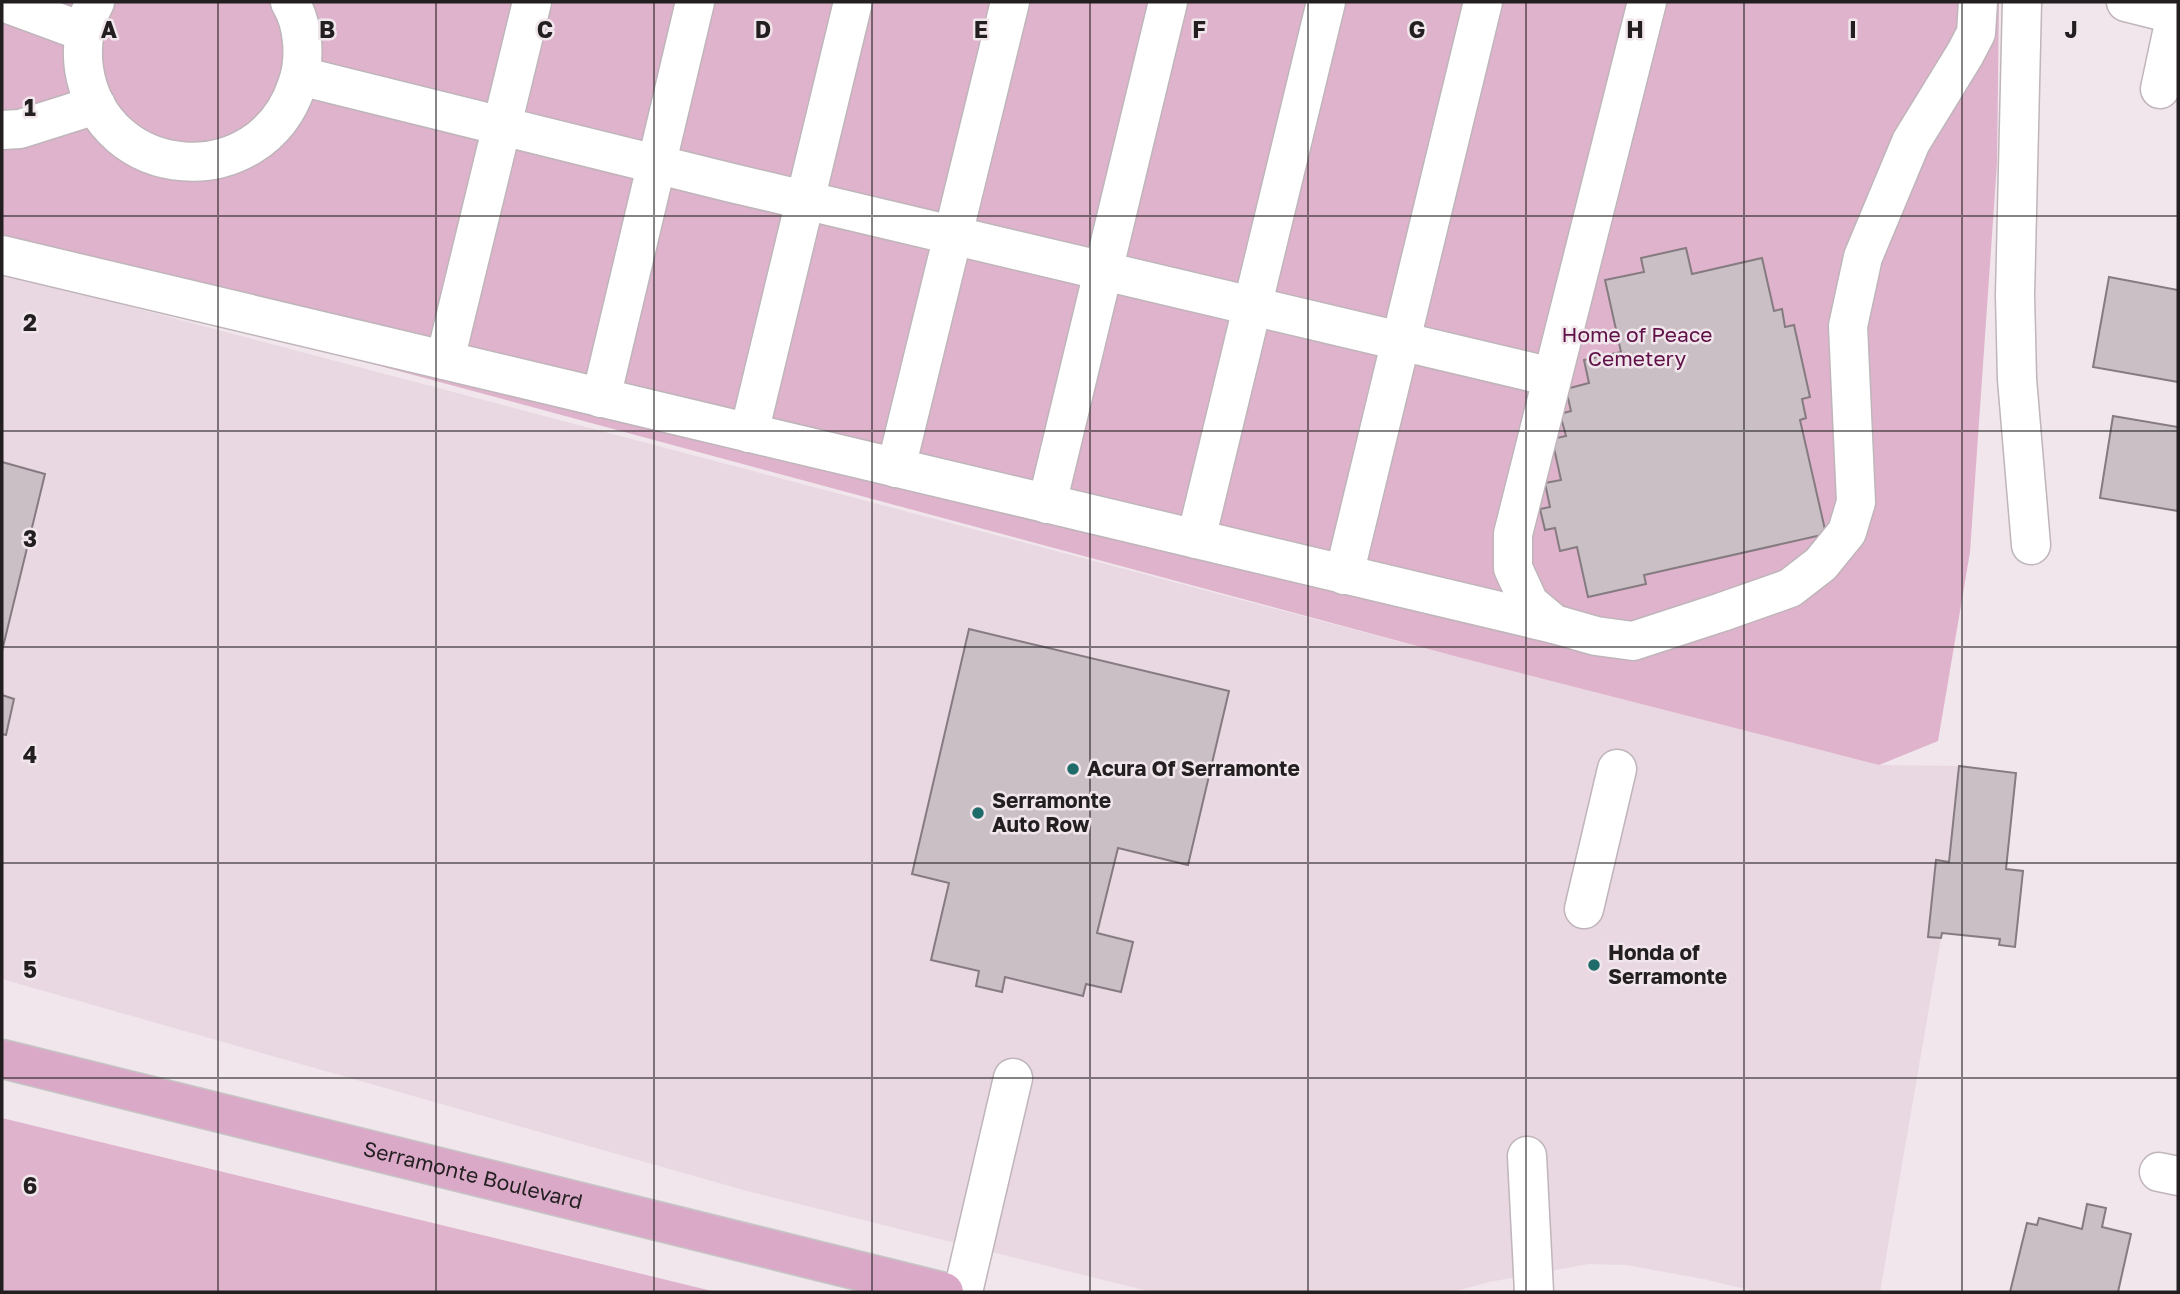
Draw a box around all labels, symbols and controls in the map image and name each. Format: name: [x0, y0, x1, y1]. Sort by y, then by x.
text: A: [101, 15, 118, 43]
text: B: [319, 15, 335, 43]
text: C: [537, 15, 553, 43]
text: D: [755, 15, 771, 43]
text: E: [974, 15, 988, 43]
text: F: [1192, 15, 1206, 43]
text: G: [1409, 15, 1425, 43]
text: H: [1626, 15, 1644, 43]
text: I: [1849, 15, 1857, 43]
text: J: [2064, 15, 2078, 43]
text: 1: [24, 93, 36, 121]
text: 2: [23, 308, 37, 336]
park label: Home of Peace Cemetery: [1561, 321, 1713, 371]
text: 3: [23, 524, 37, 552]
text: 4: [23, 740, 37, 768]
place label: Acura Of Serramonte: [1087, 755, 1300, 781]
marker: Acura Of Serramonte: [1065, 761, 1081, 777]
place label: Serramonte Auto Row: [992, 787, 1111, 837]
marker: Serramonte Auto Row: [970, 805, 986, 821]
place label: Honda of Serramonte: [1608, 939, 1727, 989]
text: 5: [23, 955, 37, 983]
marker: Honda of Serramonte: [1586, 957, 1602, 973]
street label: Serramonte Boulevard: [361, 1135, 585, 1214]
text: 6: [23, 1171, 37, 1199]

